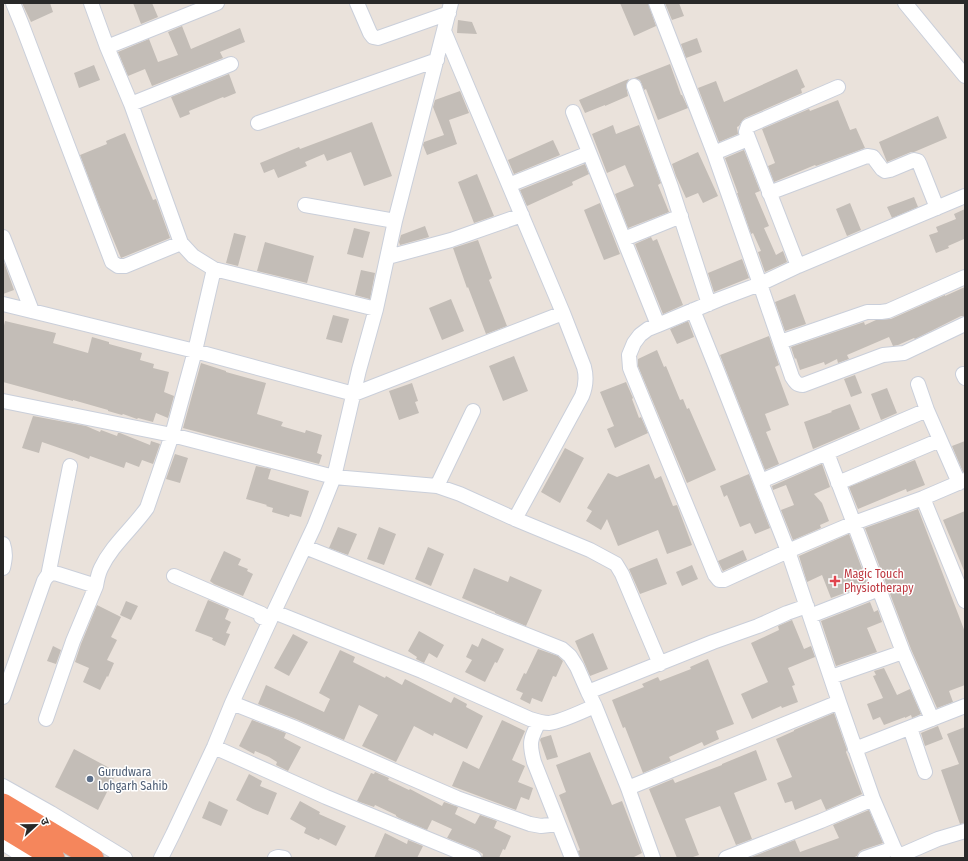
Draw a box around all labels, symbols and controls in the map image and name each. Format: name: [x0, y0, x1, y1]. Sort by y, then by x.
place label: Magic Touch Physiotherapy: [844, 567, 914, 595]
marker: Magic Touch Physiotherapy: [829, 575, 841, 587]
place label: Gurudwara Lohgarh Sahib: [98, 765, 168, 793]
marker: Gurudwara Lohgarh Sahib: [85, 774, 95, 784]
north arrow: [16, 805, 56, 845]
text: उ: [38, 816, 52, 827]

